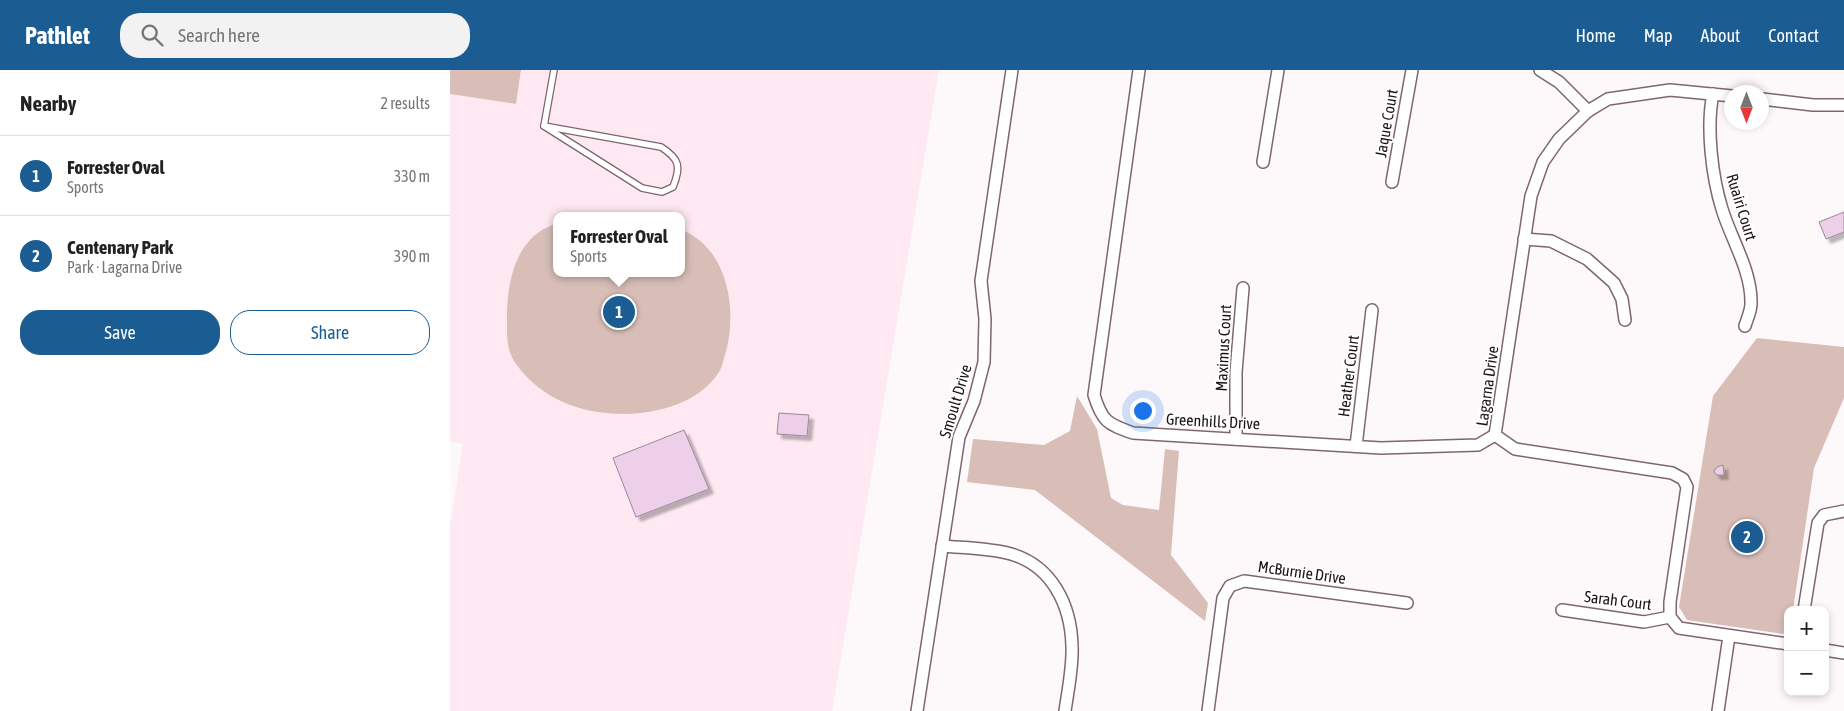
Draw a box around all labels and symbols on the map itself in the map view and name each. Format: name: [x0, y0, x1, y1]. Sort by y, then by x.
north arrow: [1724, 85, 1769, 130]
street label: Jaque Court: [1371, 87, 1402, 159]
street label: Ruairi Court: [1723, 171, 1761, 243]
pin: 1: [603, 293, 635, 331]
street label: Maximus Court: [1212, 304, 1234, 392]
street label: Heather Court: [1334, 334, 1362, 418]
street label: Lagarna Drive: [1472, 345, 1503, 427]
street label: Smoult Drive: [935, 362, 975, 440]
your location: [1130, 398, 1156, 424]
street label: Greenhills Drive: [1165, 410, 1261, 432]
pin: 2: [1731, 518, 1763, 556]
street label: McBurnie Drive: [1257, 557, 1347, 587]
street label: Sarah Court: [1583, 587, 1653, 613]

